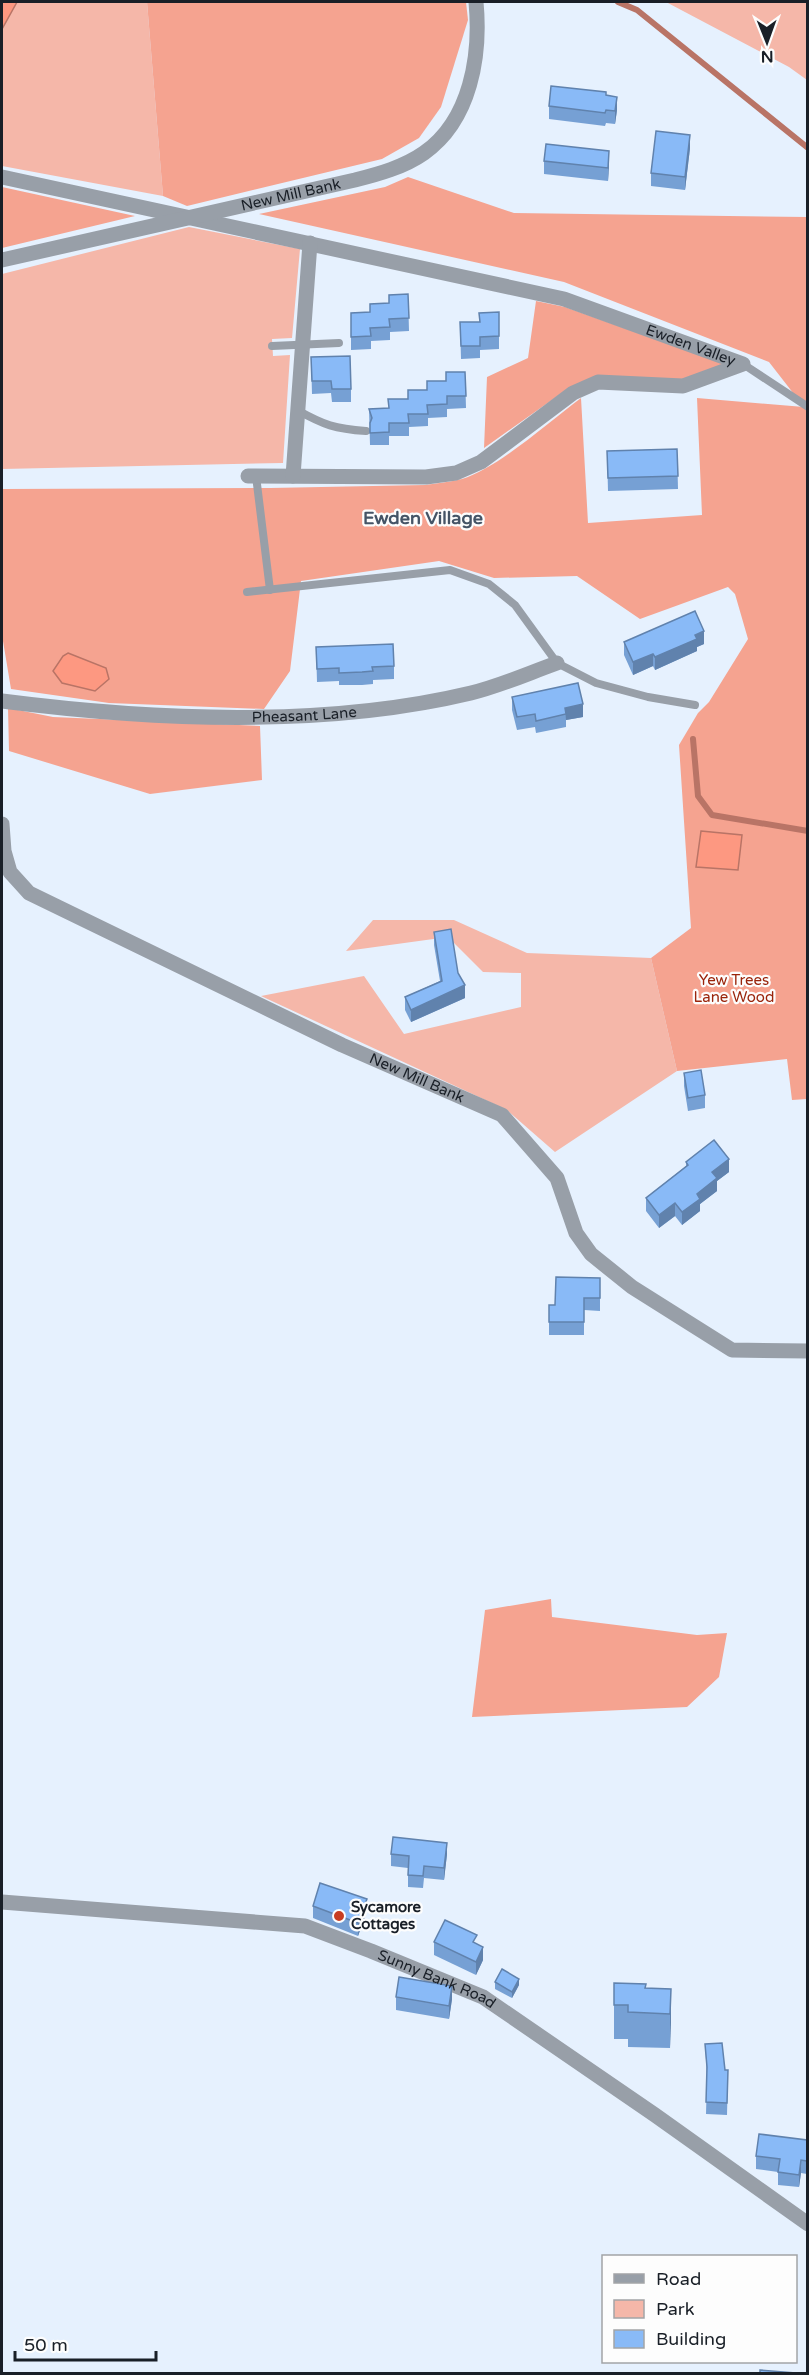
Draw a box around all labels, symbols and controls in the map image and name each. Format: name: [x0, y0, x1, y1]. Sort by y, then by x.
north arrow: [737, 12, 797, 72]
text: N: [761, 46, 774, 66]
street label: New Mill Bank: [239, 175, 342, 215]
street label: Ewden Valley: [643, 321, 738, 370]
district label: Ewden Village: [363, 507, 483, 529]
street label: Pheasant Lane: [252, 703, 358, 726]
park label: Yew Trees Lane Wood: [694, 971, 774, 1006]
street label: New Mill Bank: [367, 1049, 467, 1106]
place label: Sycamore Cottages: [351, 1898, 422, 1934]
marker: Sycamore Cottages: [332, 1909, 346, 1923]
street label: Sunny Bank Road: [375, 1946, 499, 2012]
legend: [602, 2255, 797, 2363]
text: Road: [656, 2268, 701, 2290]
text: Park: [656, 2298, 695, 2320]
scale bar: [15, 2324, 156, 2362]
text: Building: [656, 2328, 726, 2350]
text: 50 m: [24, 2334, 68, 2356]

